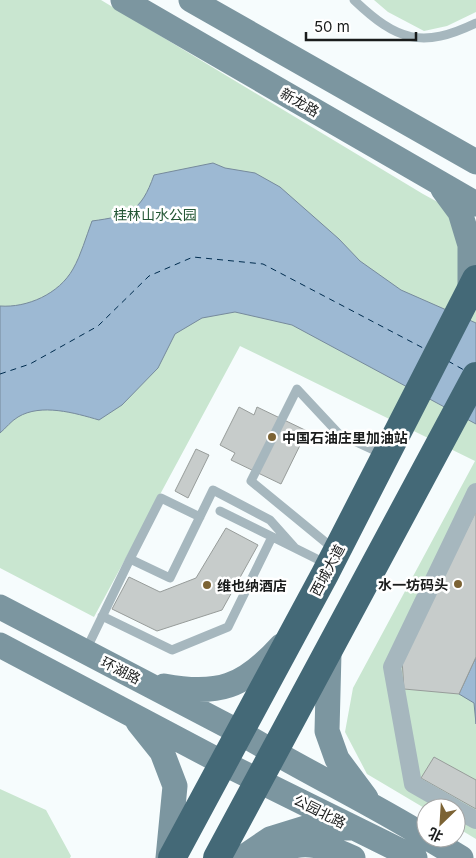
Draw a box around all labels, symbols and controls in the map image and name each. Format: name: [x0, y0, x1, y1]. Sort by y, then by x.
scale bar: [306, 10, 416, 42]
text: 50 m: [314, 17, 350, 36]
street label: 新龙路: [278, 84, 322, 120]
park label: 桂林山水公园: [113, 206, 197, 223]
place label: 中国石油庄里加油站: [282, 429, 408, 446]
marker: 中国石油庄里加油站: [266, 431, 278, 443]
street label: 西城大道: [306, 541, 348, 599]
place label: 水一坊码头: [378, 576, 448, 593]
place label: 维也纳酒店: [217, 577, 287, 594]
marker: 水一坊码头: [452, 578, 464, 590]
marker: 维也纳酒店: [201, 579, 213, 591]
street label: 环湖路: [98, 653, 144, 687]
street label: 公园北路: [291, 791, 349, 831]
north arrow: [416, 798, 466, 848]
text: 北: [425, 825, 445, 846]

